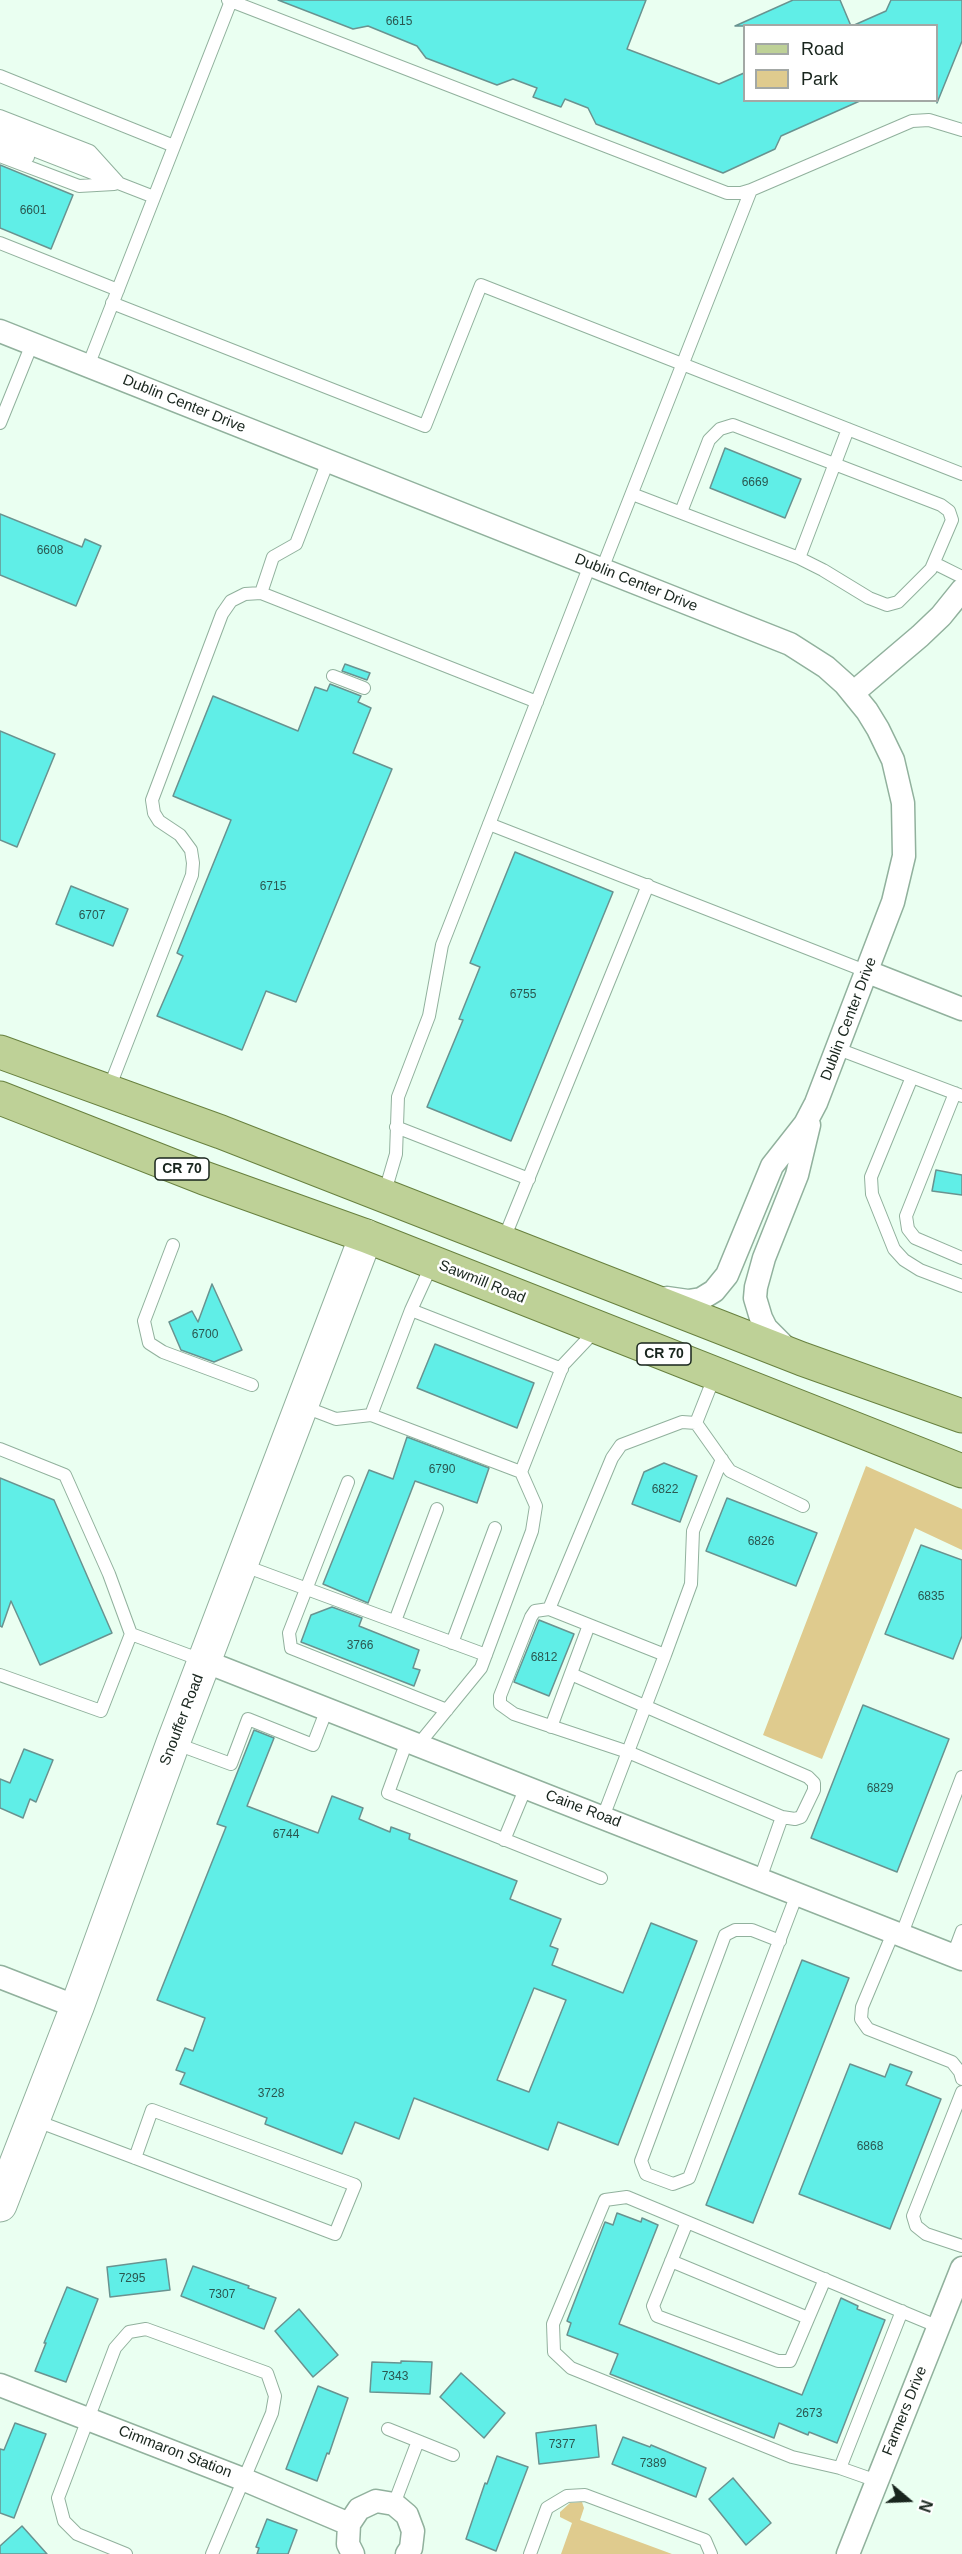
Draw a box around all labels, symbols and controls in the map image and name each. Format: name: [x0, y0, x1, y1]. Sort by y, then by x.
house number: 6615: [386, 15, 412, 29]
legend: [743, 24, 938, 102]
text: Road: [801, 39, 844, 59]
text: Park: [801, 69, 838, 89]
house number: 6601: [20, 204, 46, 218]
street label: Dublin Center Drive: [120, 371, 248, 437]
house number: 6669: [742, 476, 768, 490]
house number: 6608: [37, 544, 63, 558]
street label: Dublin Center Drive: [572, 550, 700, 616]
house number: 6715: [260, 880, 286, 894]
house number: 6707: [79, 909, 105, 923]
street label: Dublin Center Drive: [817, 955, 881, 1083]
house number: 6755: [510, 988, 536, 1002]
road number: CR 70: [155, 1158, 209, 1180]
street label: Sawmill Road: [436, 1256, 528, 1308]
house number: 6700: [192, 1328, 218, 1342]
road number: CR 70: [637, 1343, 691, 1365]
house number: 6790: [429, 1463, 455, 1477]
house number: 6822: [652, 1483, 678, 1497]
house number: 6826: [748, 1535, 774, 1549]
house number: 6835: [918, 1590, 944, 1604]
house number: 3766: [347, 1639, 373, 1653]
house number: 6812: [531, 1651, 557, 1665]
street label: Snouffer Road: [156, 1672, 208, 1768]
house number: 6829: [867, 1782, 893, 1796]
street label: Caine Road: [543, 1786, 623, 1832]
house number: 6744: [273, 1828, 299, 1842]
house number: 3728: [258, 2087, 284, 2101]
house number: 6868: [857, 2140, 883, 2154]
house number: 7295: [119, 2272, 145, 2286]
house number: 7307: [209, 2288, 235, 2302]
street label: Farmers Drive: [879, 2364, 931, 2458]
house number: 7343: [382, 2370, 408, 2384]
house number: 2673: [796, 2407, 822, 2421]
street label: Cimmaron Station: [116, 2422, 234, 2482]
house number: 7377: [549, 2438, 575, 2452]
house number: 7389: [640, 2457, 666, 2471]
north arrow: [878, 2470, 938, 2530]
text: N: [916, 2498, 935, 2514]

